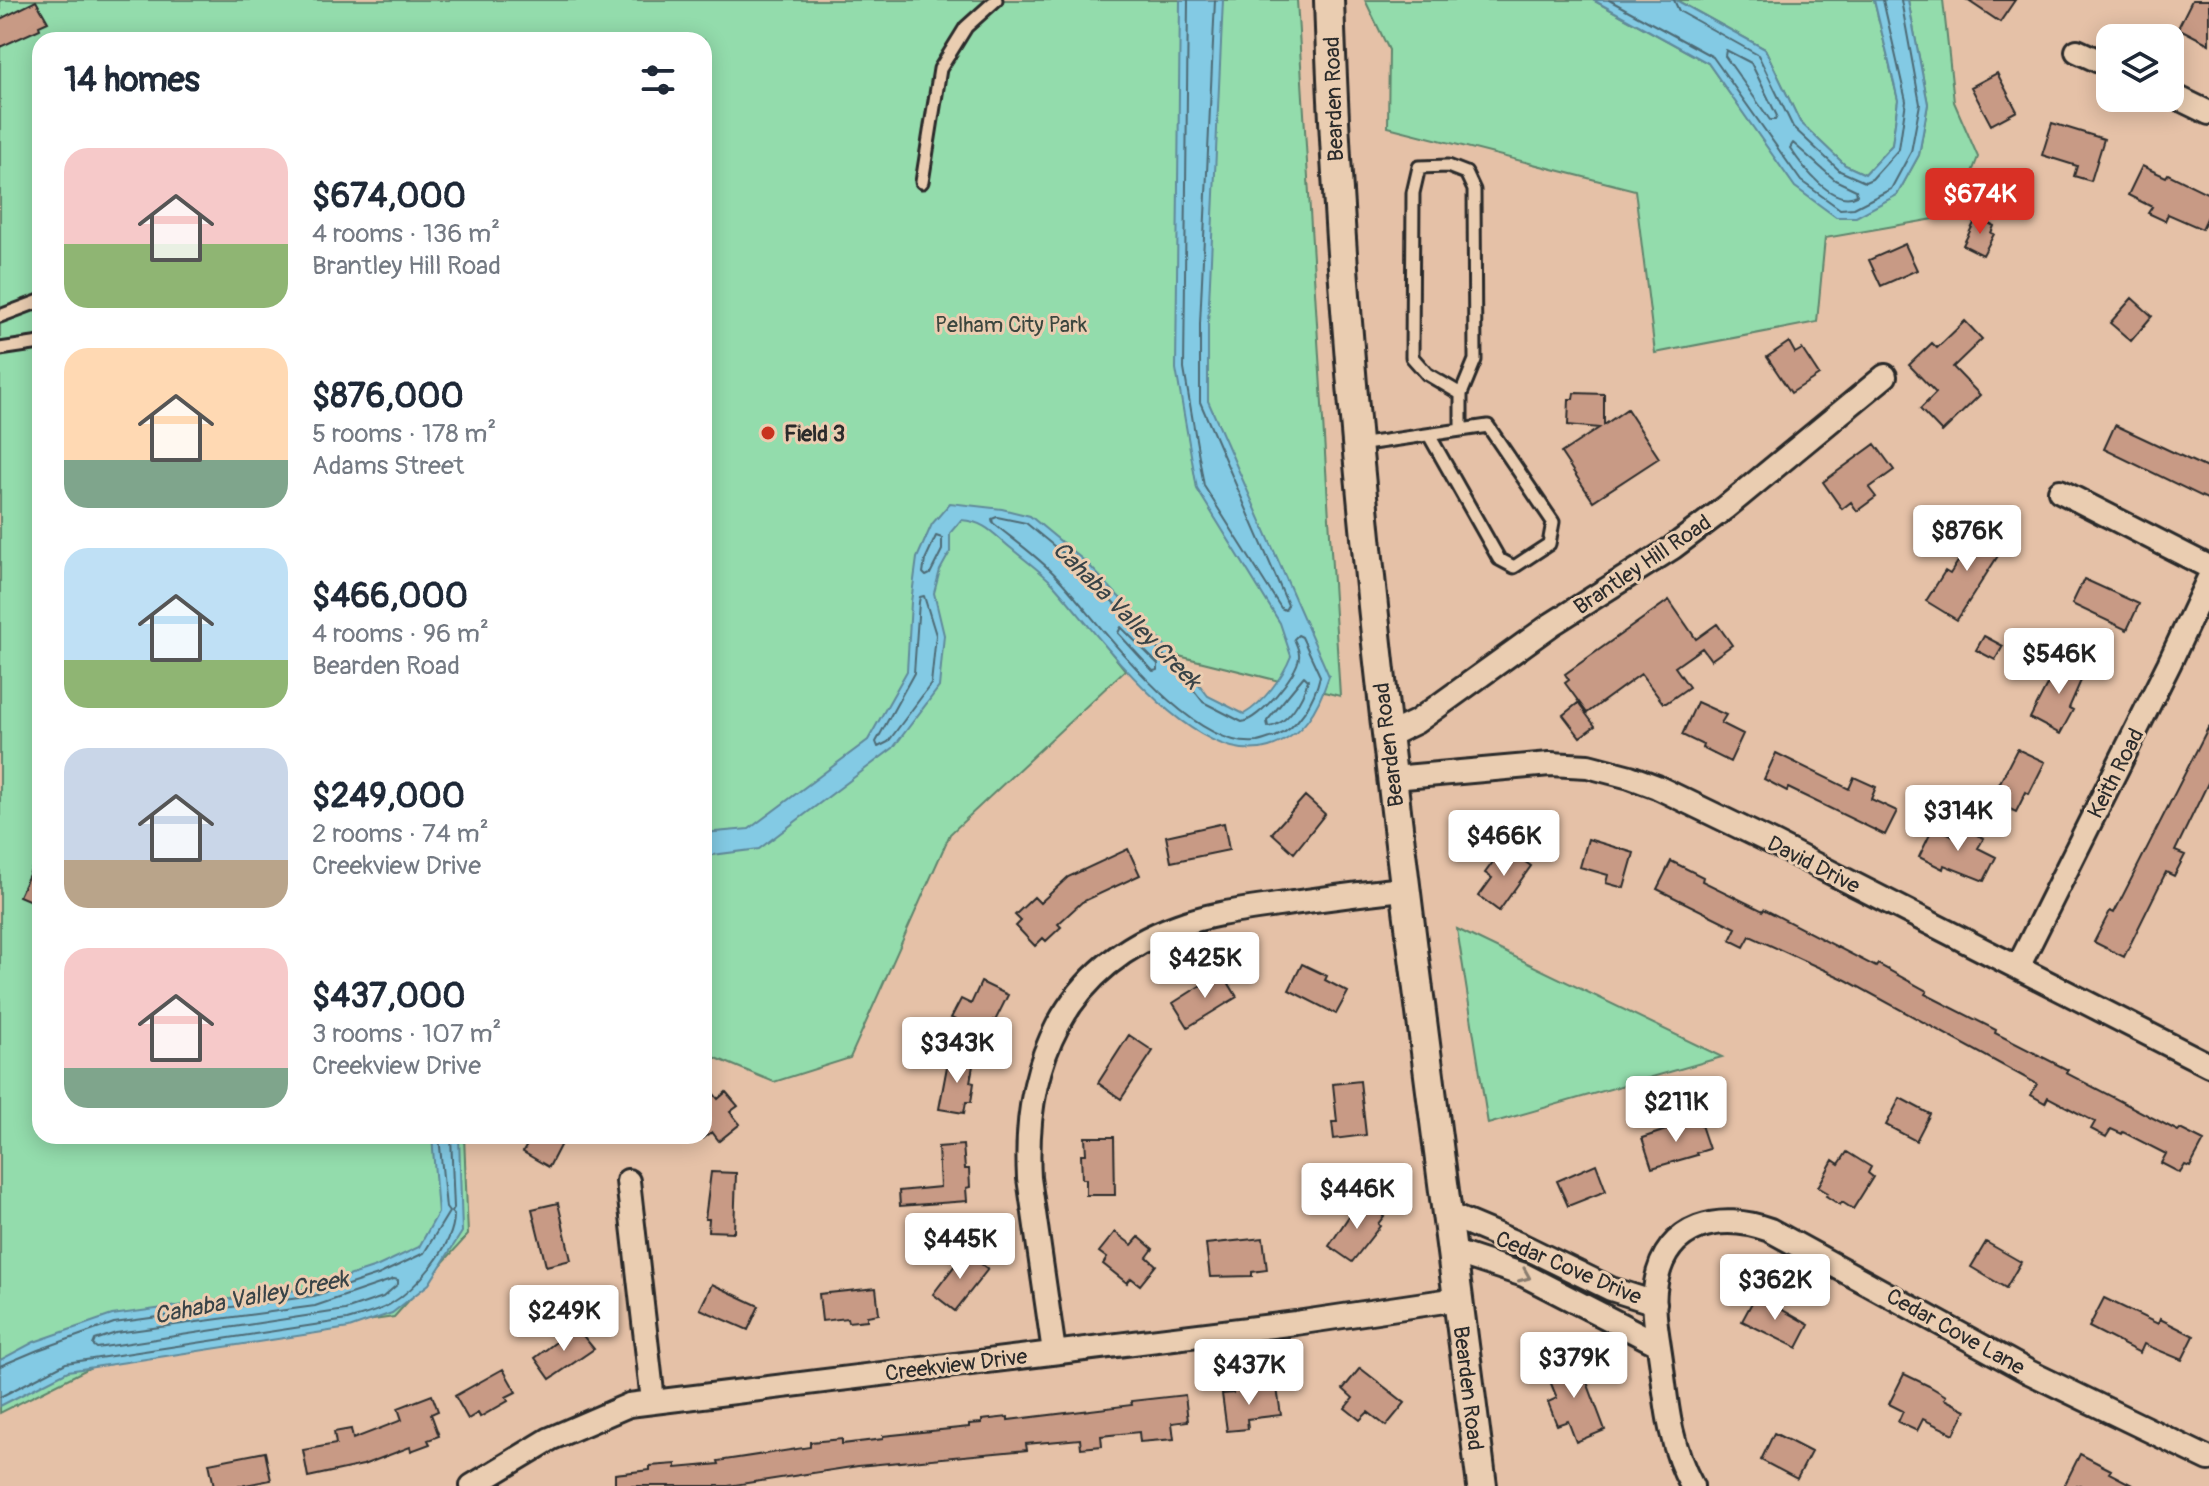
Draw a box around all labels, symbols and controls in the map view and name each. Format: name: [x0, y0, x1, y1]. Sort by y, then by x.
map controls: [2096, 24, 2184, 112]
button: layers: [2096, 24, 2184, 112]
street label: Bearden Road: [1318, 36, 1350, 162]
icon: filters: [636, 58, 680, 102]
text: 14 homes: [64, 59, 200, 102]
pin: $674K: [1924, 168, 2036, 236]
text: $674,000: [312, 175, 466, 218]
text: $674K: [1943, 178, 2017, 210]
icon: home: [128, 180, 224, 276]
text: 4 rooms · 136 m²: [312, 218, 500, 250]
text: Brantley Hill Road: [312, 250, 501, 282]
park label: Pelham City Park: [935, 311, 1087, 339]
text: $876,000: [312, 375, 464, 418]
icon: home: [128, 380, 224, 476]
text: 5 rooms · 178 m²: [312, 418, 496, 450]
place label: Field 3: [784, 420, 845, 448]
marker: Field 3: [759, 424, 777, 442]
text: Adams Street: [312, 450, 464, 482]
pin: $876K: [1911, 505, 2023, 573]
street label: Brantley Hill Road: [1568, 509, 1717, 621]
text: $876K: [1931, 515, 2003, 547]
water label: Cahaba Valley Creek: [1047, 535, 1208, 697]
text: $466,000: [312, 575, 468, 618]
icon: home: [128, 580, 224, 676]
text: 4 rooms · 96 m²: [312, 618, 489, 650]
pin: $546K: [2003, 628, 2115, 696]
text: $546K: [2022, 638, 2096, 670]
text: Bearden Road: [312, 650, 460, 682]
street label: Bearden Road: [1367, 681, 1411, 809]
street label: Keith Road: [2081, 724, 2151, 823]
text: $249,000: [312, 775, 465, 818]
icon: home: [128, 780, 224, 876]
pin: $314K: [1902, 785, 2014, 853]
text: $314K: [1923, 795, 1993, 827]
pin: $466K: [1448, 810, 1560, 878]
text: 2 rooms · 74 m²: [312, 818, 489, 850]
text: $466K: [1466, 820, 1542, 852]
street label: David Drive: [1762, 830, 1865, 900]
text: Creekview Drive: [312, 850, 481, 882]
pin: $425K: [1149, 932, 1261, 1000]
text: $425K: [1168, 942, 1242, 974]
text: $437,000: [312, 975, 465, 1018]
icon: home: [128, 980, 224, 1076]
pin: $343K: [901, 1017, 1013, 1085]
text: 3 rooms · 107 m²: [312, 1018, 501, 1050]
text: $343K: [920, 1027, 994, 1059]
text: Creekview Drive: [312, 1050, 481, 1082]
pin: $211K: [1620, 1076, 1732, 1144]
text: $211K: [1644, 1086, 1708, 1118]
pin: $446K: [1301, 1163, 1413, 1231]
text: $446K: [1319, 1173, 1395, 1205]
pin: $445K: [904, 1213, 1016, 1281]
text: $445K: [923, 1223, 997, 1255]
street label: Cedar Cove Drive: [1491, 1225, 1646, 1311]
pin: $362K: [1719, 1254, 1831, 1322]
water label: Cahaba Valley Creek: [151, 1264, 353, 1331]
text: $362K: [1738, 1264, 1812, 1296]
one-way arrow: [1517, 1267, 1531, 1283]
street label: Cedar Cove Lane: [1881, 1282, 2030, 1382]
pin: $249K: [508, 1285, 620, 1353]
text: $249K: [528, 1295, 600, 1327]
street label: Bearden Road: [1446, 1324, 1490, 1452]
pin: $379K: [1518, 1332, 1630, 1400]
pin: $437K: [1193, 1339, 1305, 1407]
street label: Creekview Drive: [883, 1342, 1029, 1388]
text: $379K: [1538, 1342, 1610, 1374]
text: $437K: [1212, 1349, 1286, 1381]

